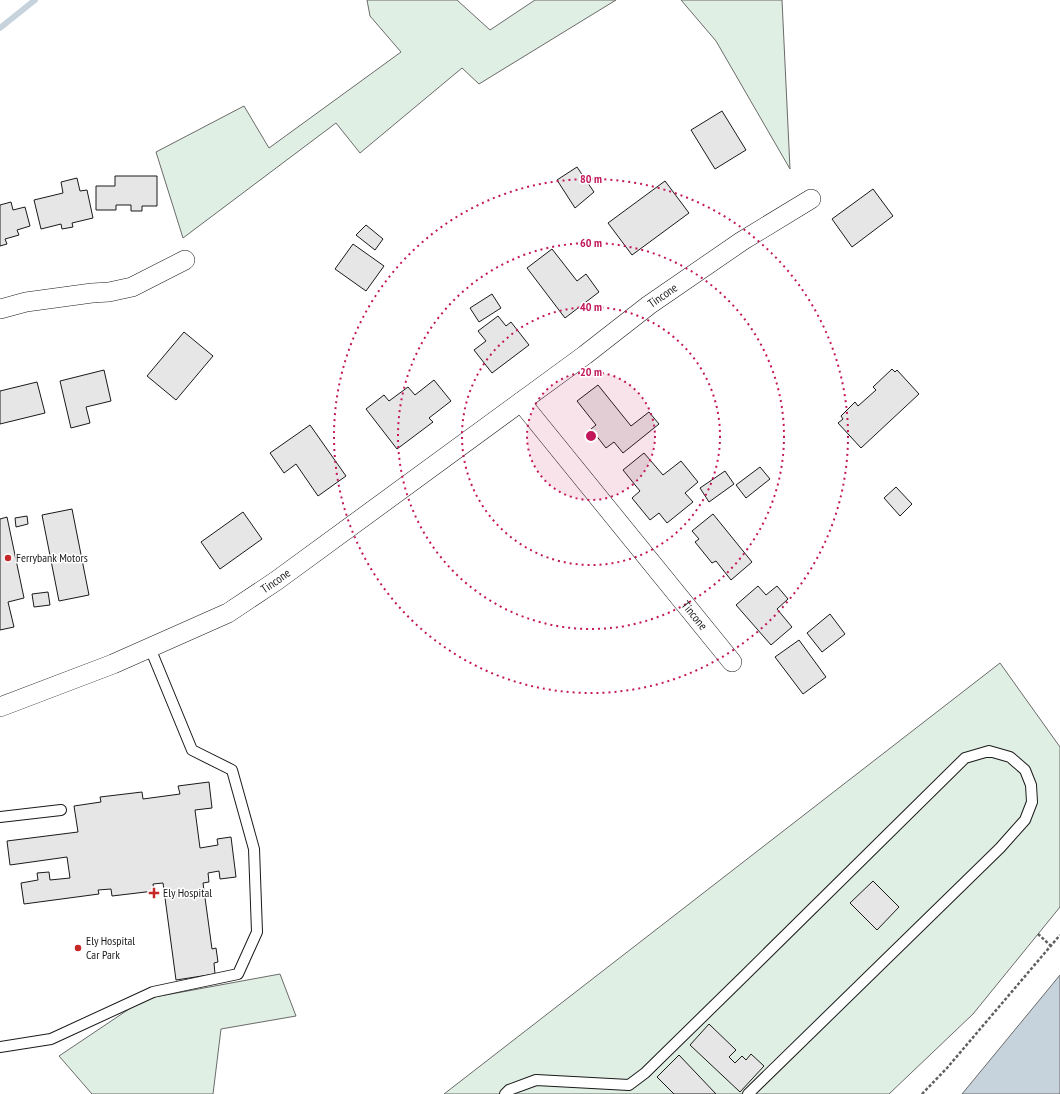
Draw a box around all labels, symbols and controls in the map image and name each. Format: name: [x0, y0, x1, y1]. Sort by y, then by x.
text: 80 m: [580, 171, 602, 186]
text: 60 m: [580, 235, 602, 250]
street label: Tincone: [645, 280, 680, 311]
text: 40 m: [580, 299, 602, 314]
text: 20 m: [580, 364, 602, 379]
centre of rings: [584, 429, 598, 443]
place label: Ferrybank Motors: [16, 550, 88, 565]
marker: Ferrybank Motors: [3, 553, 13, 563]
street label: Tincone: [258, 565, 293, 596]
street label: Tincone: [679, 598, 711, 633]
place label: Ely Hospital: [163, 885, 212, 900]
marker: Ely Hospital: [148, 887, 160, 899]
place label: Ely Hospital Car Park: [86, 933, 135, 962]
marker: Ely Hospital Car Park: [73, 943, 83, 953]

